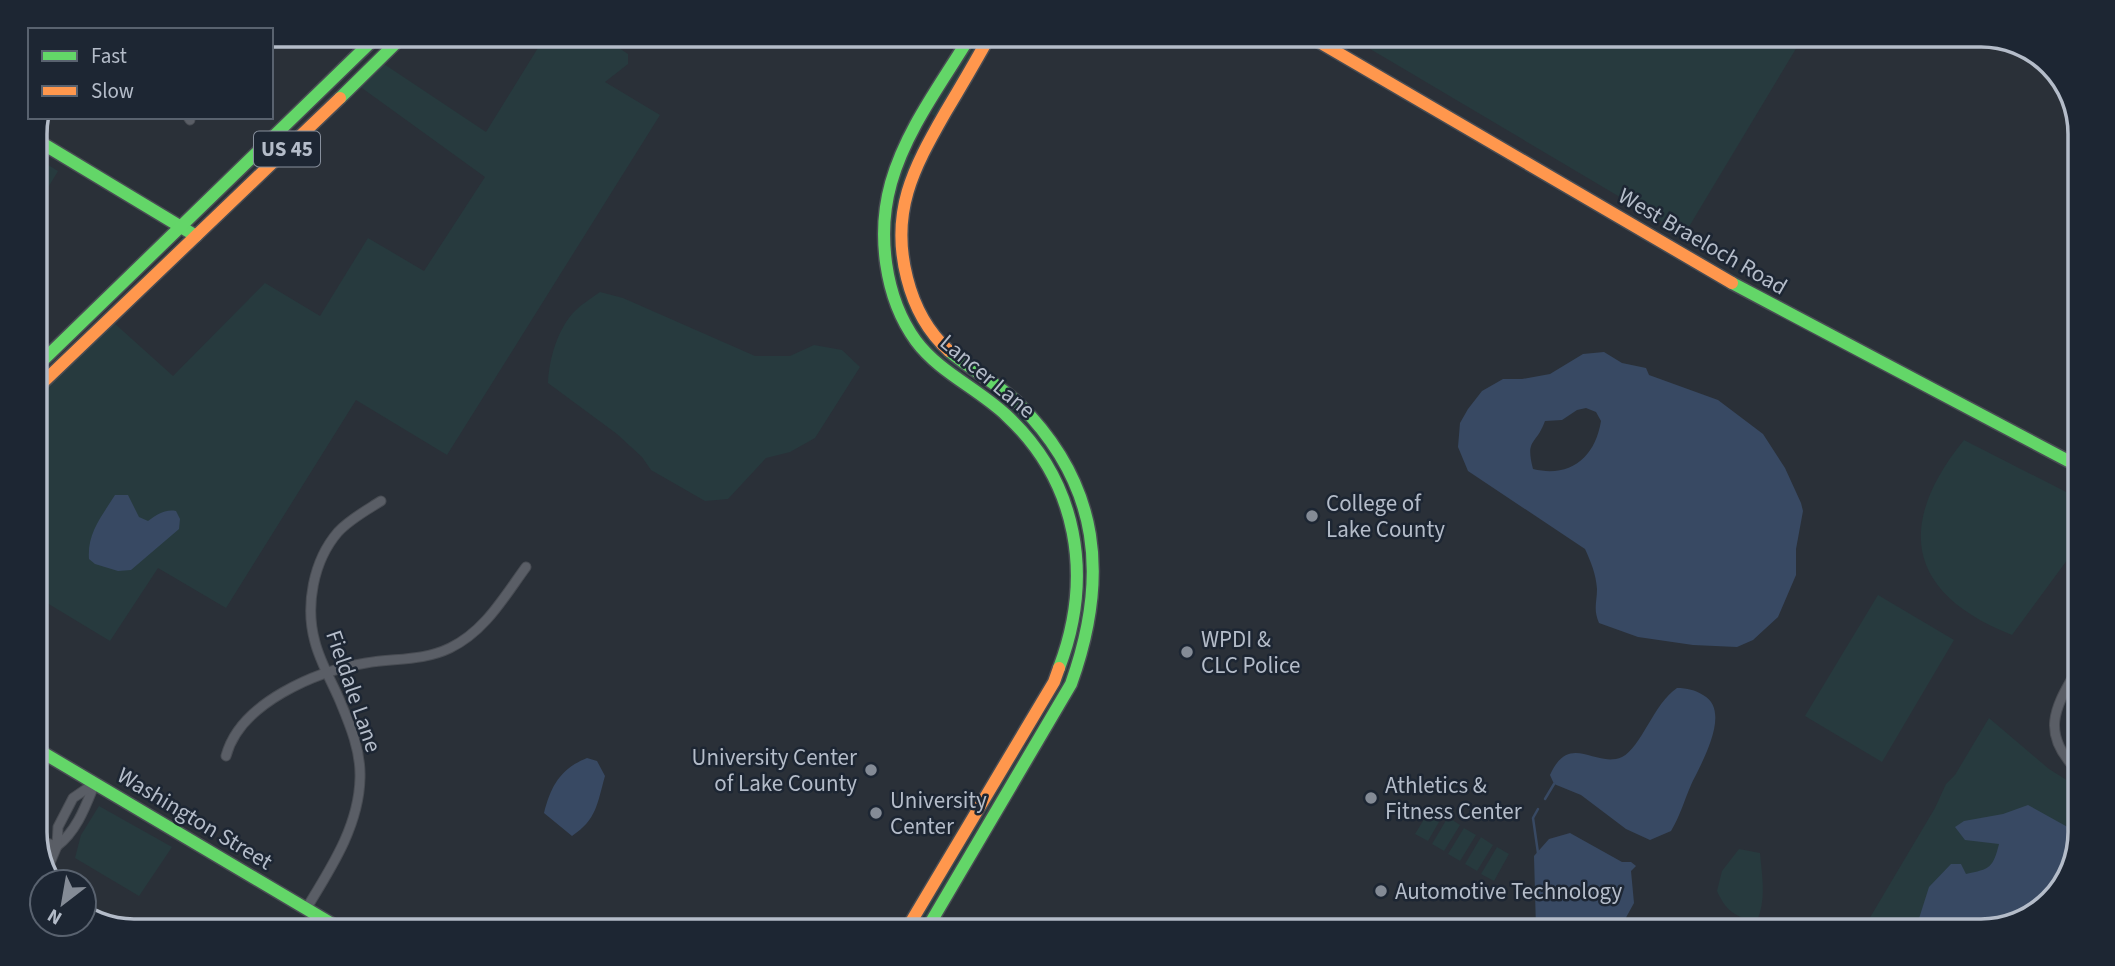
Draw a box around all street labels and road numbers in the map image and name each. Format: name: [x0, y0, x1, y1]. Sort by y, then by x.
road number: US 45: [254, 132, 320, 166]
street label: West Braeloch Road: [1612, 180, 1793, 303]
street label: Lancer Lane: [933, 326, 1043, 426]
street label: Fieldale Lane: [317, 626, 390, 757]
street label: Washington Street: [111, 759, 279, 878]

